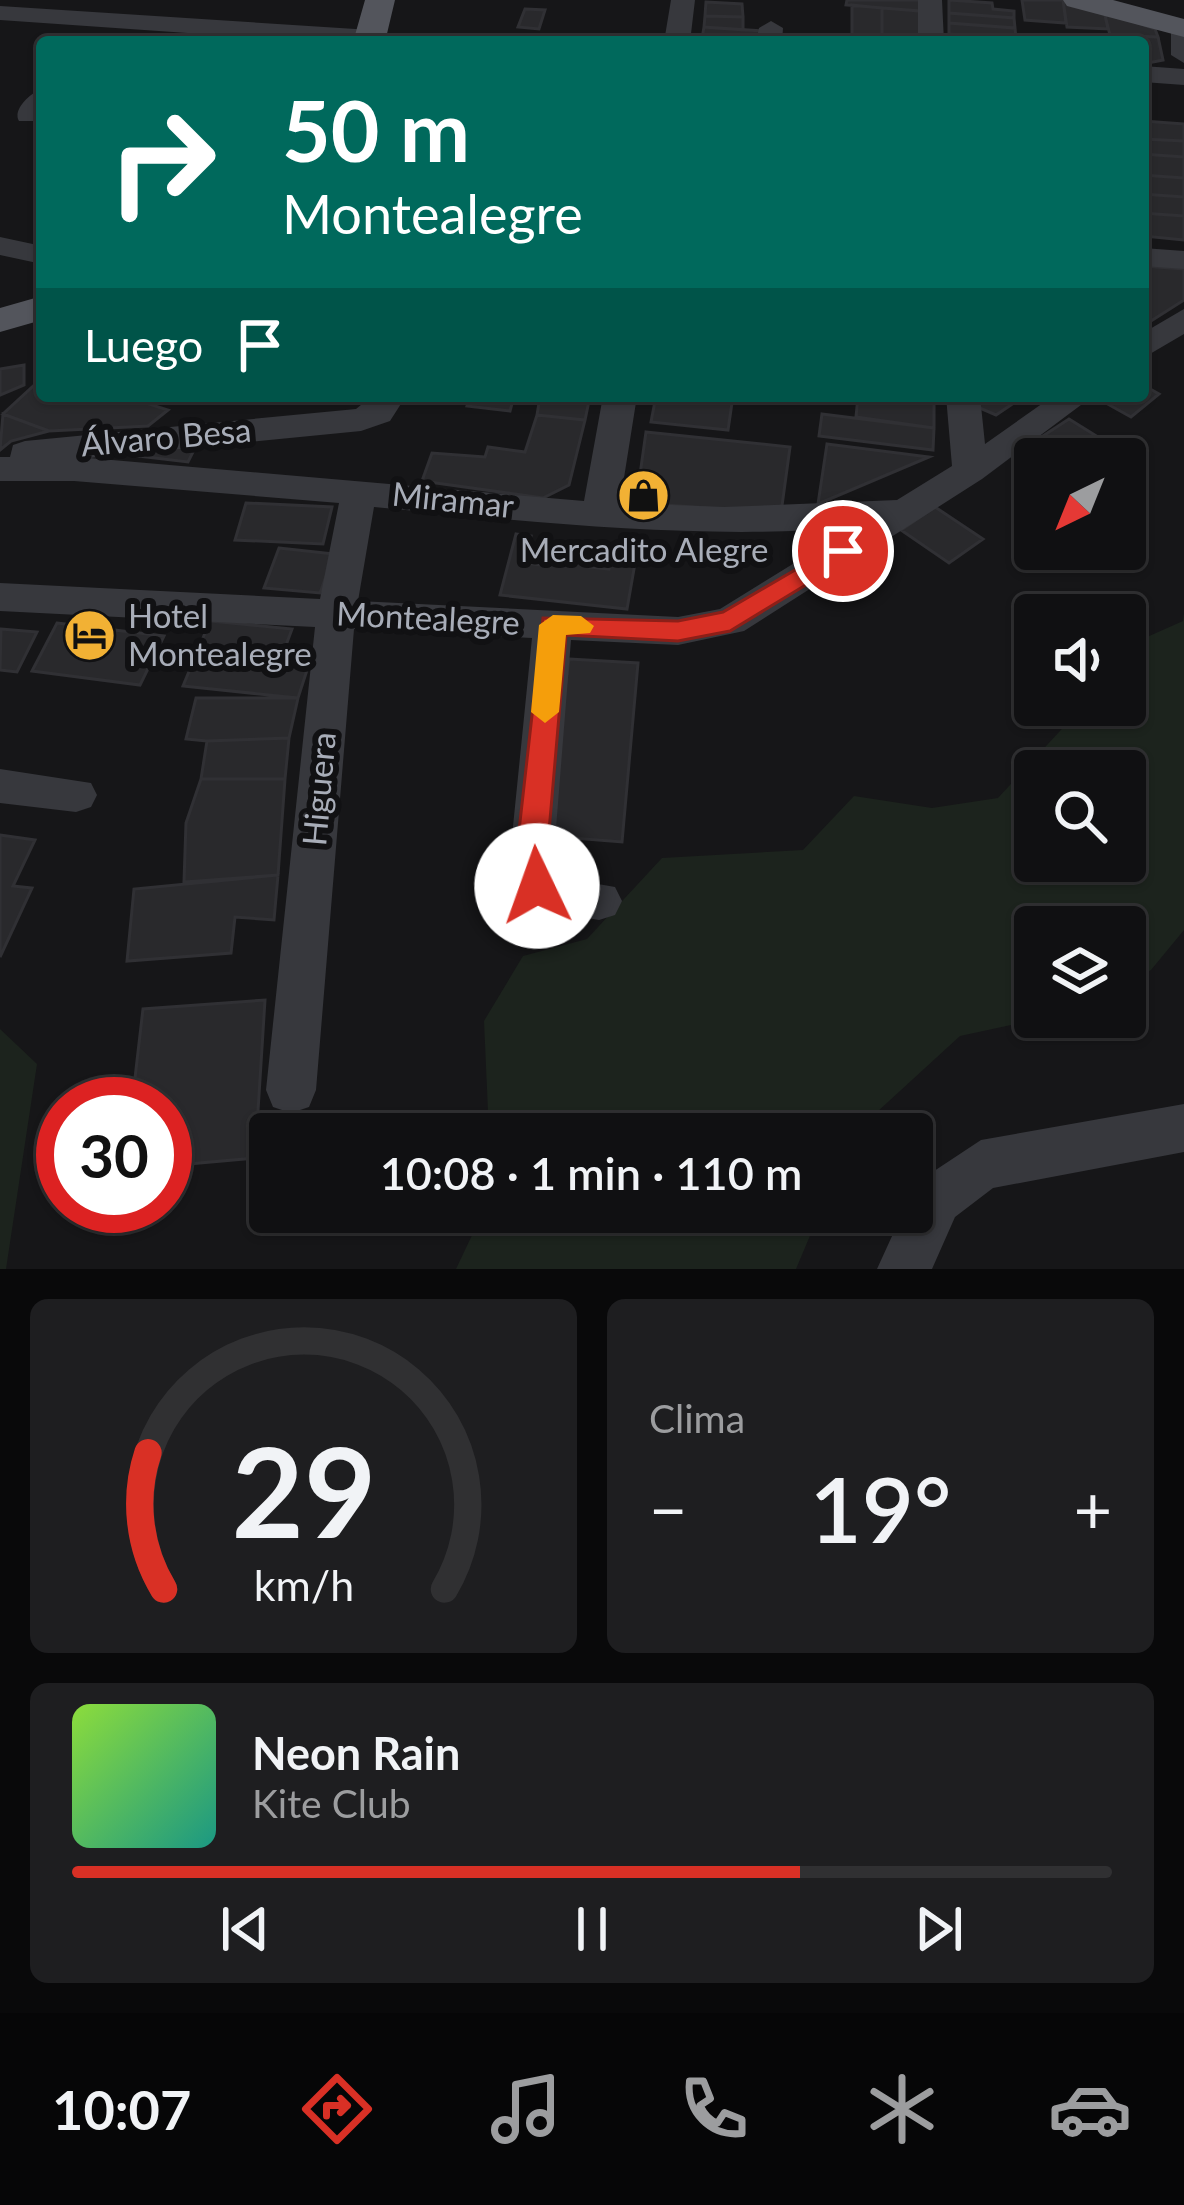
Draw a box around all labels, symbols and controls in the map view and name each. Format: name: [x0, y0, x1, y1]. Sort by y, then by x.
text: 50 m: [282, 79, 470, 180]
icon: right: [84, 84, 240, 240]
text: Montealegre: [282, 181, 583, 246]
icon: arrive: [227, 312, 293, 378]
text: Luego: [84, 318, 203, 372]
street label: Álvaro Besa: [79, 409, 253, 463]
north arrow: [1014, 438, 1146, 570]
map controls: [1014, 438, 1146, 1038]
shop icon: Mercadito Alegre: [616, 468, 672, 524]
street label: Miramar: [390, 473, 516, 525]
pin: [792, 500, 894, 602]
icon: arrive: [810, 518, 876, 584]
place label: Mercadito Alegre: [520, 529, 768, 569]
street label: Montealegre: [335, 592, 521, 642]
button: sound: [1014, 594, 1146, 726]
place label: Hotel Montealegre: [128, 595, 312, 673]
hotel icon: Hotel Montealegre: [61, 607, 117, 663]
street label: Higuera: [293, 730, 343, 847]
button: search: [1014, 750, 1146, 882]
position arrow: [474, 823, 600, 949]
button: layers: [1014, 906, 1146, 1038]
speed limit sign: 30: [36, 1077, 192, 1233]
text: 10:08 · 1 min · 110 m: [380, 1146, 802, 1200]
text: Clima: [649, 1395, 745, 1441]
text: 29: [231, 1415, 376, 1565]
text: 19°: [810, 1454, 951, 1562]
text: −: [649, 1469, 687, 1548]
text: +: [1074, 1469, 1112, 1548]
text: km/h: [253, 1559, 354, 1610]
text: Neon Rain: [252, 1726, 460, 1780]
text: Kite Club: [252, 1780, 411, 1826]
icon: previous: [212, 1896, 278, 1962]
icon: pause: [559, 1896, 625, 1962]
icon: next: [906, 1896, 972, 1962]
icon: directions: [295, 2067, 379, 2151]
icon: music: [484, 2067, 568, 2151]
icon: phone: [672, 2067, 756, 2151]
icon: climate: [860, 2067, 944, 2151]
icon: car: [1048, 2067, 1132, 2151]
text: 10:07: [52, 2077, 191, 2142]

